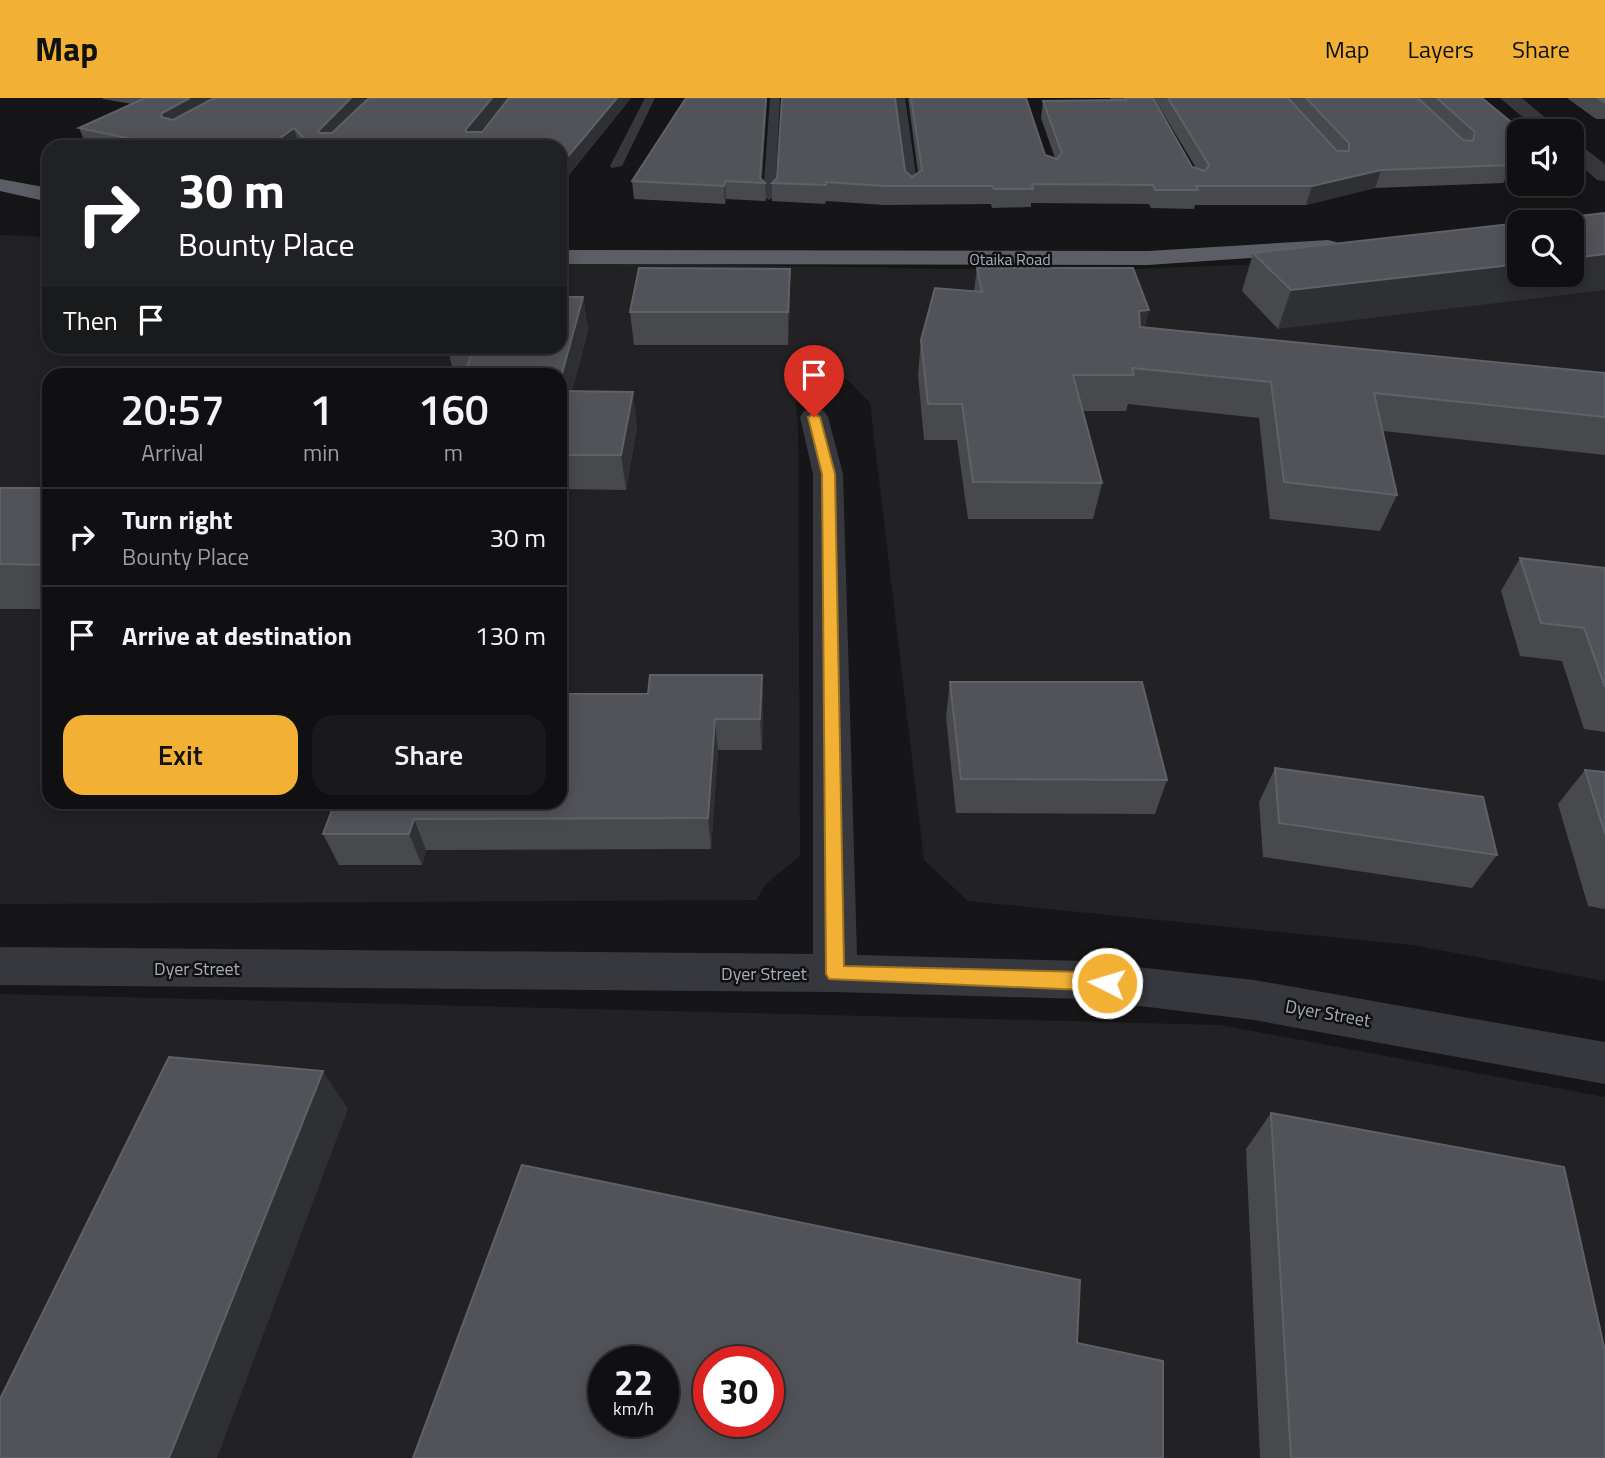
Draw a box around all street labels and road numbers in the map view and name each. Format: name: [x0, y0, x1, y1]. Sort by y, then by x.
street label: Otaika Road: [969, 247, 1051, 271]
street label: Dyer Street: [154, 955, 241, 982]
street label: Dyer Street: [721, 960, 808, 987]
street label: Dyer Street: [1283, 992, 1373, 1034]

